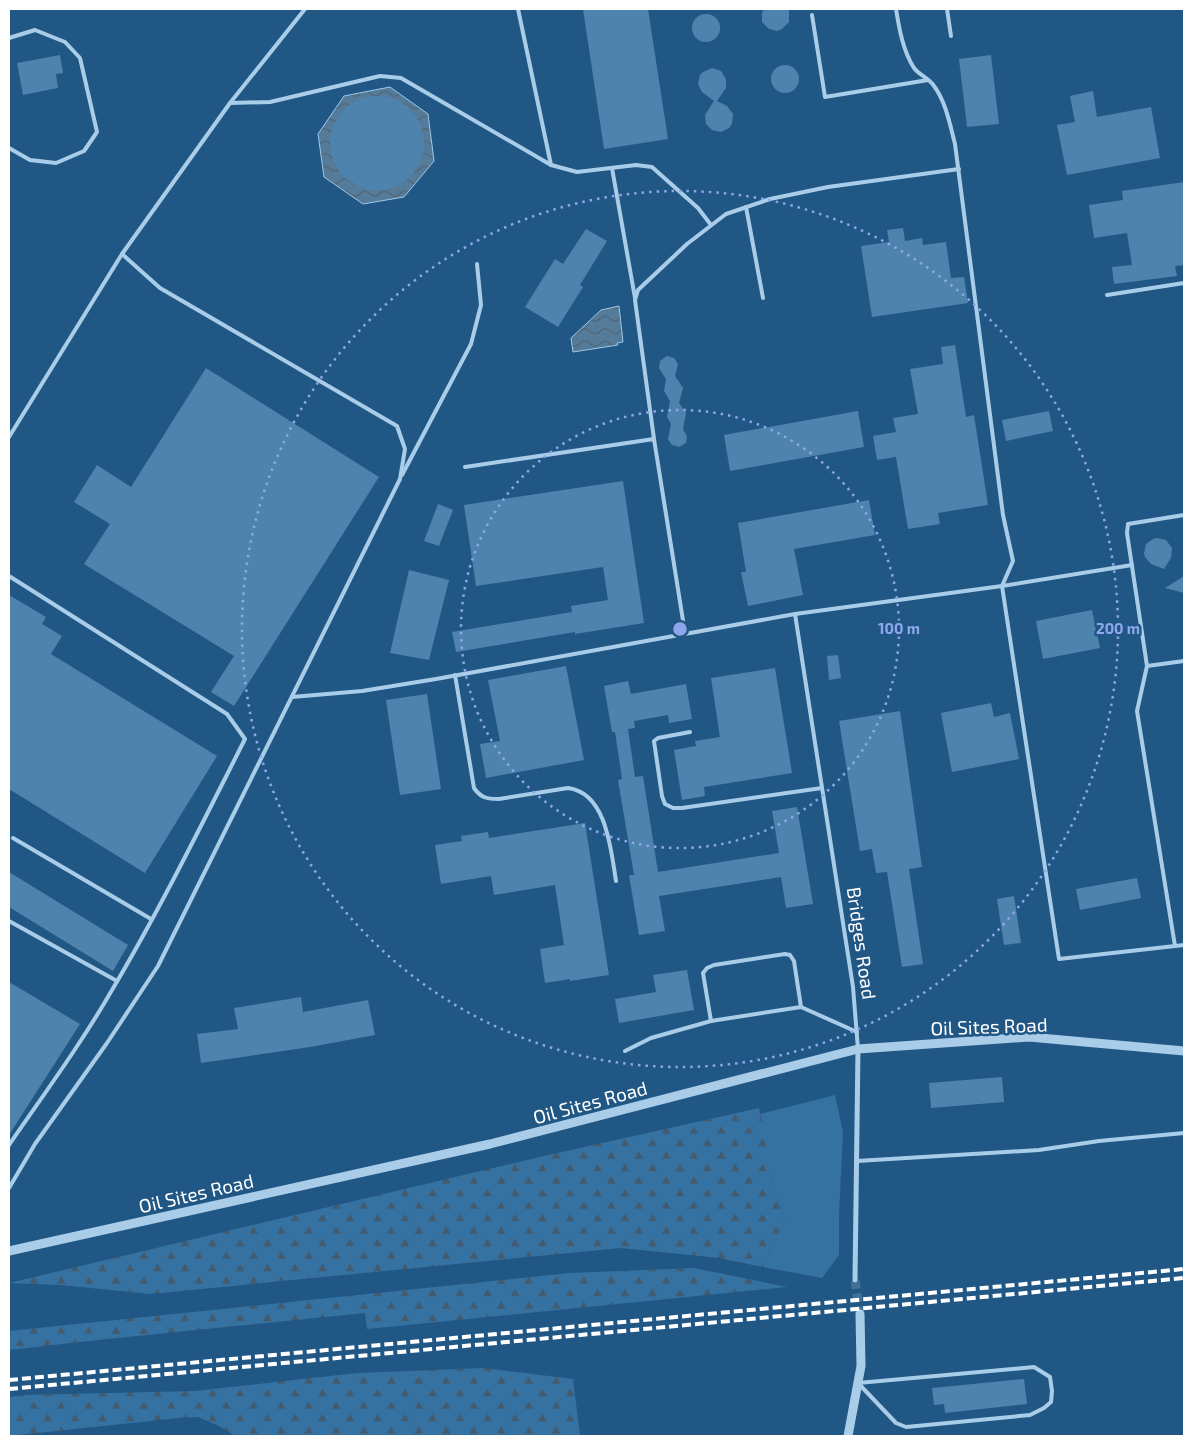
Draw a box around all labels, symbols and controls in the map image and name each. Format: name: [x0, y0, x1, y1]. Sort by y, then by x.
text: 100 m: [878, 619, 920, 637]
text: 200 m: [1096, 619, 1140, 637]
centre of rings: [671, 620, 689, 638]
street label: Bridges Road: [843, 885, 881, 1001]
street label: Oil Sites Road: [930, 1012, 1048, 1040]
street label: Oil Sites Road: [530, 1076, 650, 1128]
street label: Oil Sites Road: [136, 1169, 256, 1217]

